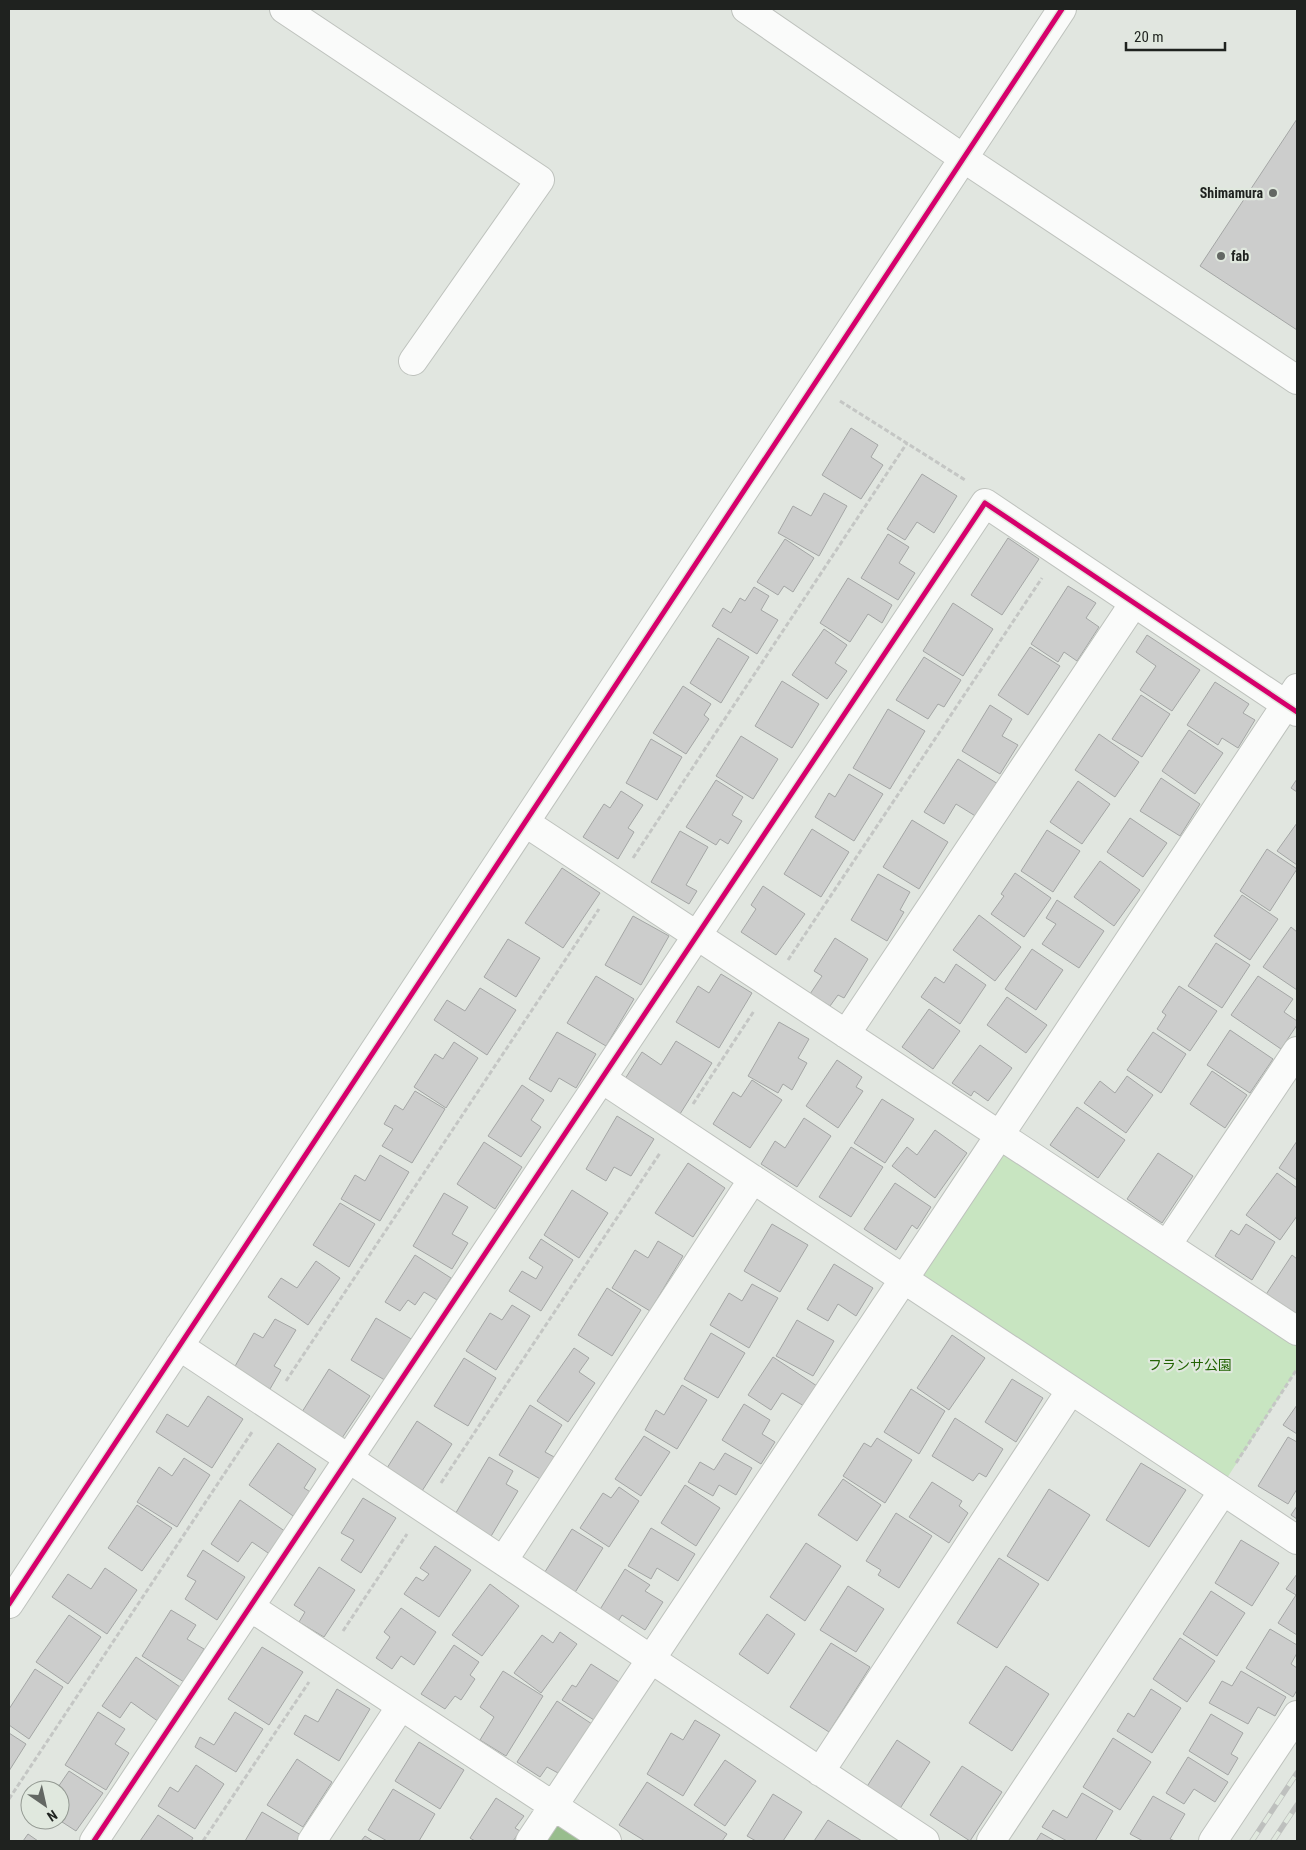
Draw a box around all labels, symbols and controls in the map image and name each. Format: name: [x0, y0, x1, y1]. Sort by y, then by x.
scale bar: [1126, 20, 1225, 52]
text: 20 m: [1134, 28, 1164, 46]
place label: Shimamura: [1200, 185, 1263, 201]
marker: Shimamura: [1267, 187, 1279, 199]
place label: fab: [1231, 248, 1249, 264]
marker: fab: [1215, 250, 1227, 262]
park label: フランサ公園: [1148, 1357, 1232, 1373]
north arrow: [20, 1780, 70, 1830]
text: N: [44, 1807, 60, 1825]

